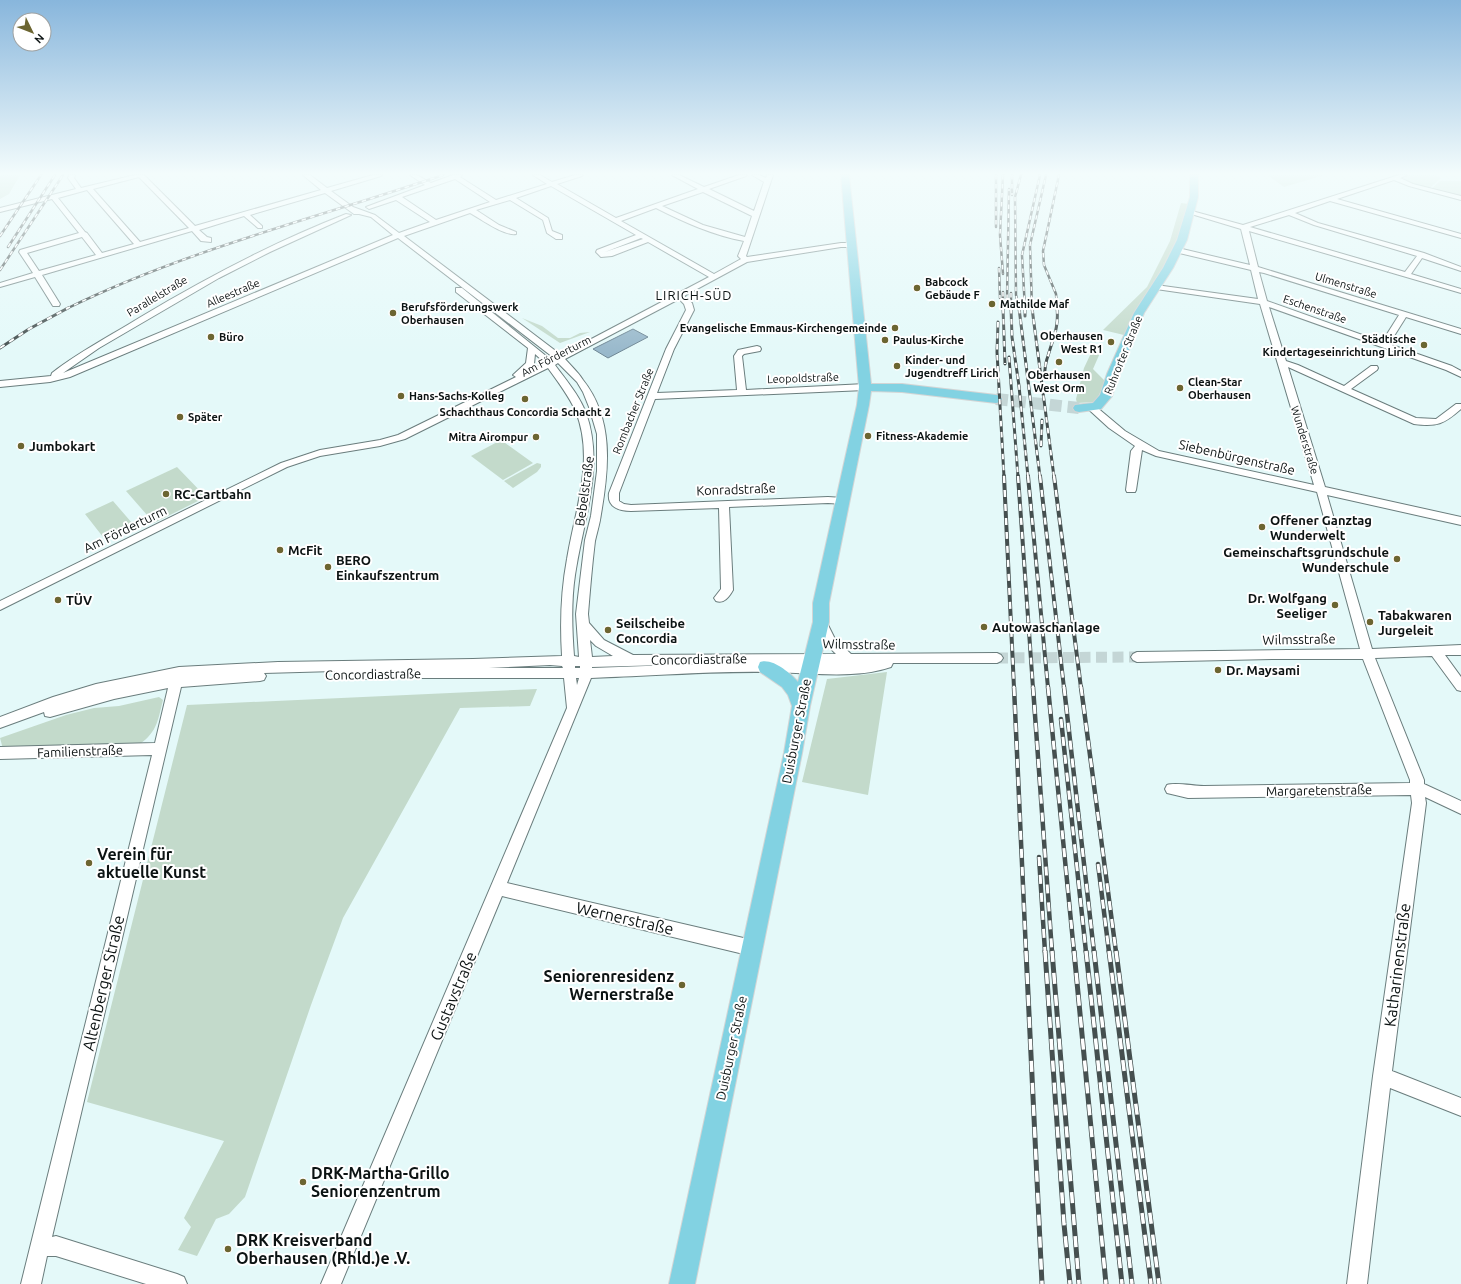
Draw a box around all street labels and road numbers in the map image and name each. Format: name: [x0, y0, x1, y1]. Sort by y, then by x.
street label: Ulmenstraße: [1314, 270, 1378, 300]
street label: Parallelstraße: [125, 273, 189, 319]
street label: Alleestraße: [205, 276, 261, 310]
street label: Eschenstraße: [1282, 293, 1348, 325]
street label: Ruhrorter Straße: [1102, 314, 1144, 396]
street label: Am Förderturm: [519, 333, 593, 379]
street label: Rombacher Straße: [610, 366, 656, 456]
street label: Leopoldstraße: [767, 371, 839, 385]
street label: Wunderstraße: [1289, 404, 1321, 476]
street label: Siebenbürgenstraße: [1178, 437, 1296, 477]
street label: Bebelstraße: [572, 455, 596, 527]
street label: Konradstraße: [696, 481, 776, 497]
street label: Am Förderturm: [81, 503, 169, 555]
street label: Wilmsstraße: [1262, 631, 1336, 647]
street label: Wilmsstraße: [822, 636, 896, 652]
street label: Concordiastraße: [651, 651, 747, 667]
street label: Concordiastraße: [325, 666, 421, 682]
street label: Duisburger Straße: [779, 677, 813, 785]
street label: Familienstraße: [37, 743, 123, 759]
street label: Margaretenstraße: [1266, 782, 1372, 798]
street label: Wernerstraße: [575, 898, 675, 938]
street label: Katharinenstraße: [1380, 902, 1414, 1028]
street label: Altenberger Straße: [79, 914, 127, 1052]
street label: Gustavstraße: [426, 949, 480, 1043]
street label: Duisburger Straße: [713, 994, 749, 1102]

